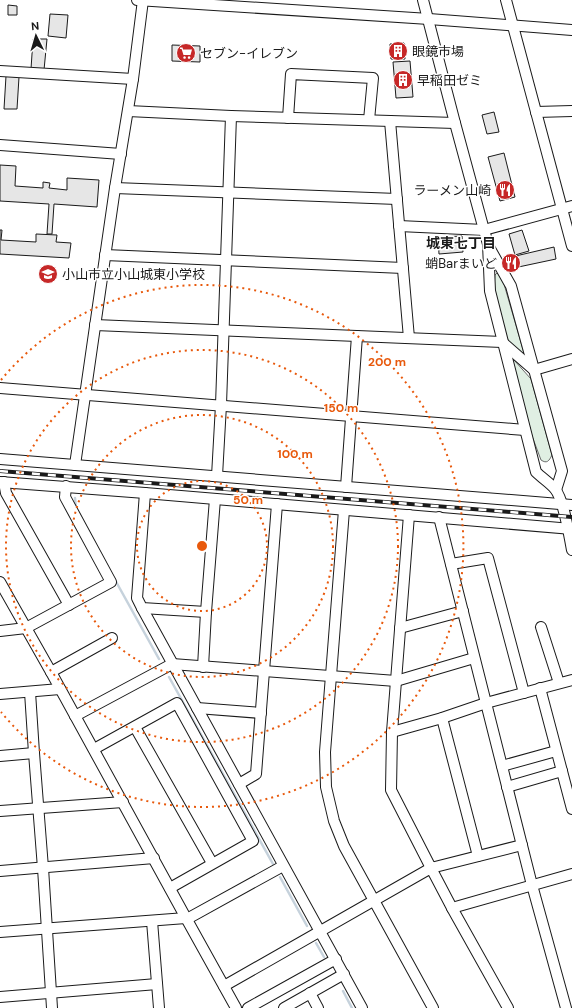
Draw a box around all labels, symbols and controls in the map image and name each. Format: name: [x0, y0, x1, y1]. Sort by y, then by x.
north arrow: [16, 16, 56, 56]
text: N: [31, 19, 40, 33]
building icon: 眼鏡市場: [387, 40, 409, 62]
supermarket icon: セブン-イレブン: [175, 42, 197, 64]
place label: 眼鏡市場: [412, 43, 464, 60]
place label: セブン-イレブン: [200, 45, 298, 62]
building icon: 早稲田ゼミ: [392, 69, 414, 91]
place label: 早稲田ゼミ: [417, 72, 482, 89]
restaurant icon: ラーメン山崎: [494, 179, 516, 201]
place label: ラーメン山崎: [414, 182, 491, 199]
district label: 城東七丁目: [426, 234, 496, 252]
restaurant icon: 蛸Barまいど: [500, 252, 522, 274]
place label: 蛸Barまいど: [425, 255, 497, 272]
school or university icon: 小山市立小山城東小学校: [37, 263, 59, 285]
place label: 小山市立小山城東小学校: [62, 266, 205, 283]
text: 200 m: [368, 354, 406, 370]
text: 150 m: [324, 400, 358, 416]
text: 100 m: [277, 446, 313, 462]
text: 50 m: [233, 492, 263, 508]
centre of rings: [195, 539, 209, 553]

